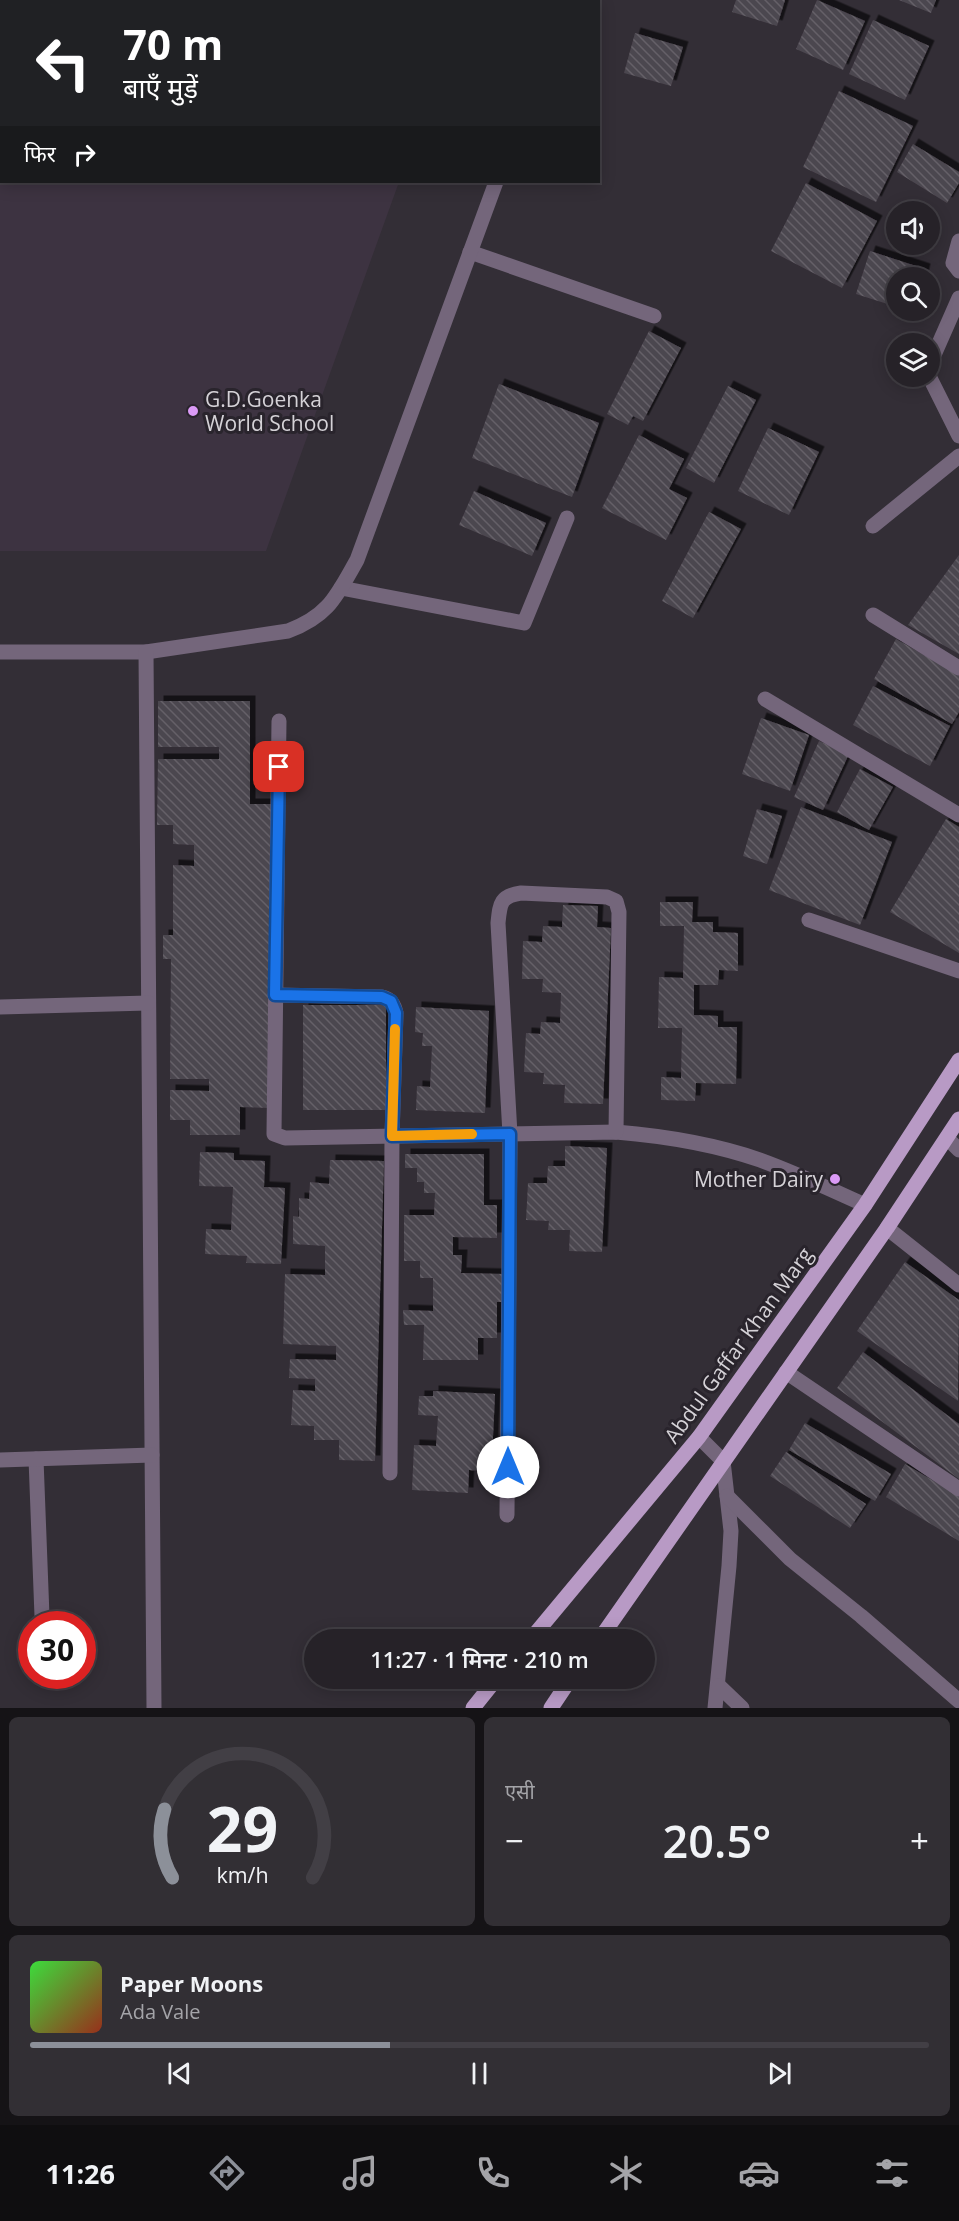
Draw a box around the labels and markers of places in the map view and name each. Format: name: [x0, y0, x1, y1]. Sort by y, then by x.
place label: G.D.Goenka World School: [205, 385, 334, 437]
marker: G.D.Goenka World School: [186, 404, 200, 418]
pin: [253, 741, 304, 792]
place label: Mother Dairy: [694, 1165, 823, 1193]
marker: Mother Dairy: [828, 1172, 842, 1186]

